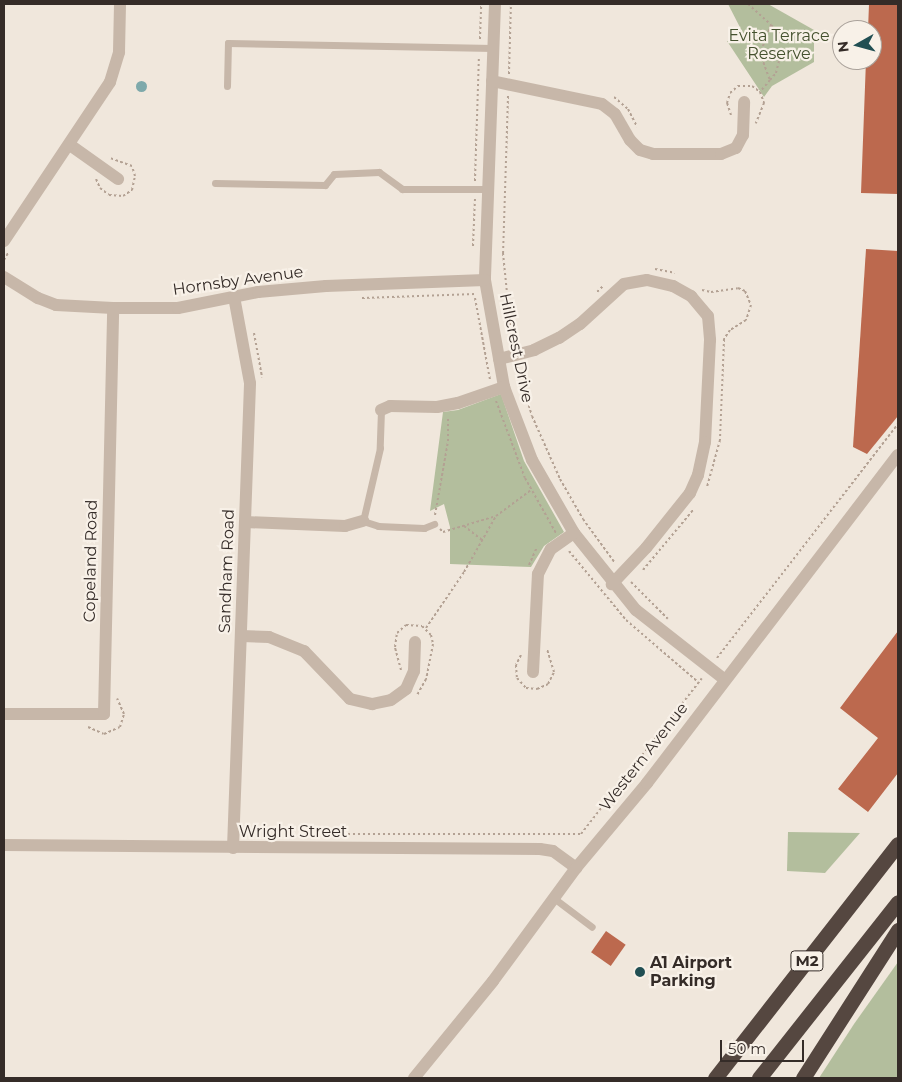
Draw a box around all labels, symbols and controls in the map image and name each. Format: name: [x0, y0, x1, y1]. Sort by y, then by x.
north arrow: [832, 20, 882, 70]
park label: Evita Terrace Reserve: [728, 26, 830, 64]
text: N: [833, 40, 853, 53]
street label: Hornsby Avenue: [171, 262, 305, 300]
street label: Hillcrest Drive: [495, 292, 537, 404]
street label: Copeland Road: [80, 499, 102, 623]
street label: Sandham Road: [215, 509, 239, 633]
street label: Western Avenue: [596, 699, 692, 815]
street label: Wright Street: [239, 822, 347, 842]
road number: M2: [790, 948, 824, 974]
place label: A1 Airport Parking: [650, 953, 732, 991]
marker: A1 Airport Parking: [634, 966, 646, 978]
scale bar: [722, 1030, 806, 1062]
text: 50 m: [728, 1039, 766, 1058]

